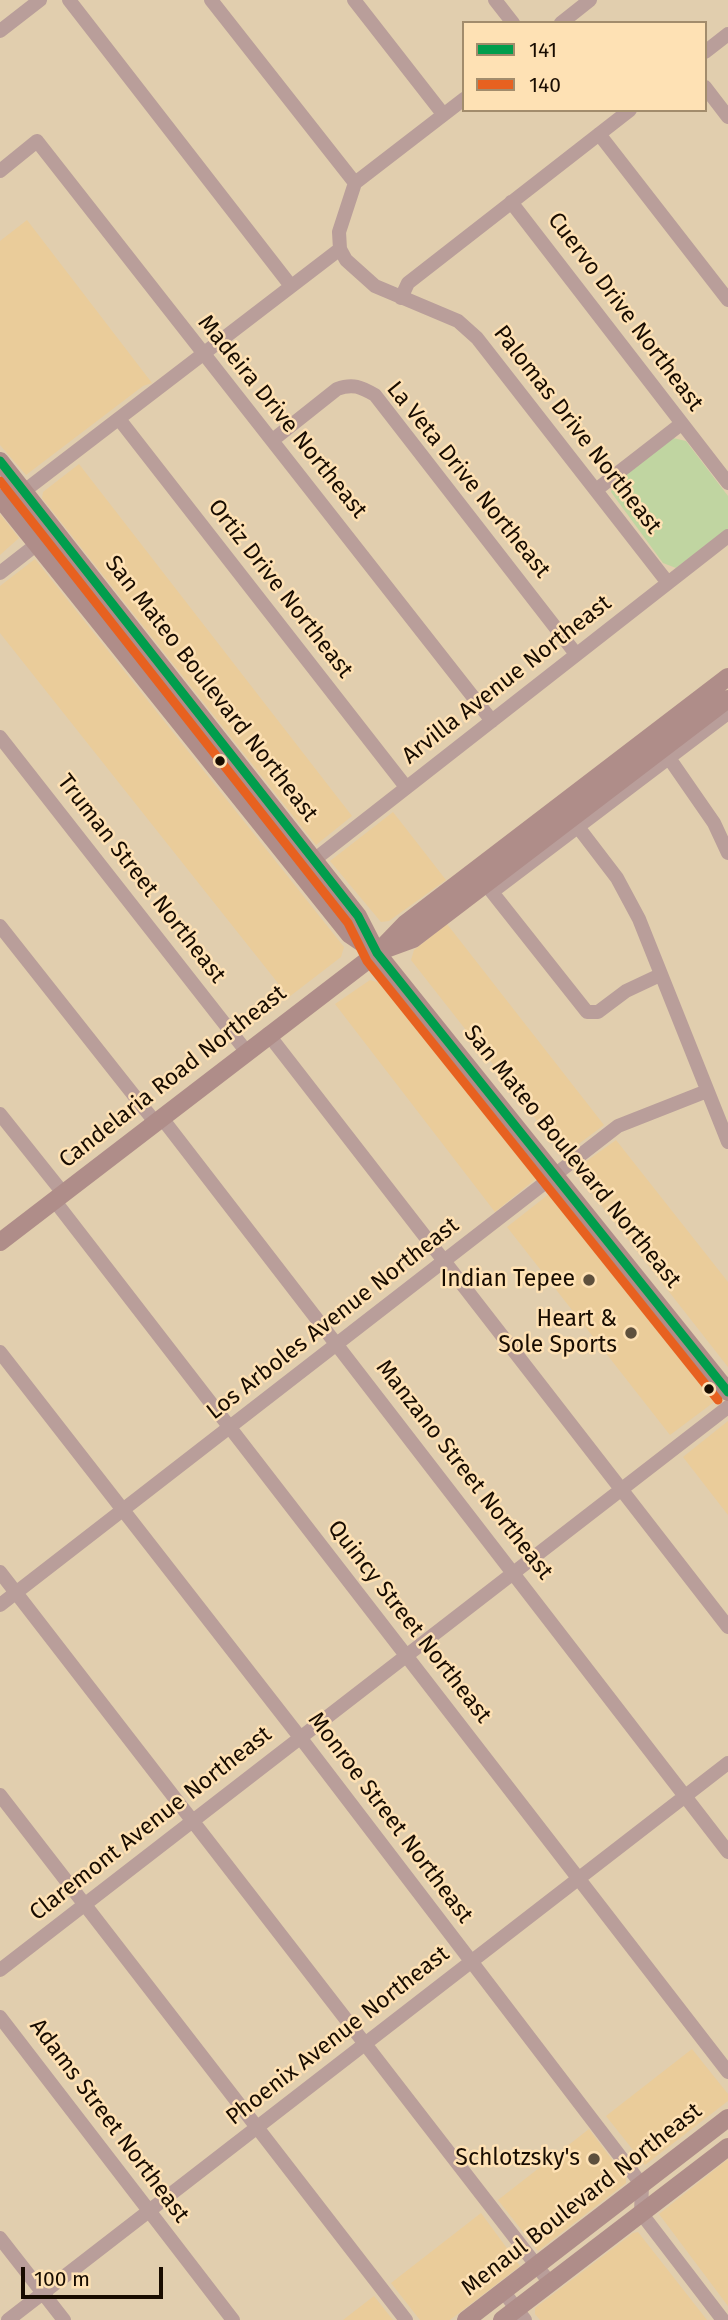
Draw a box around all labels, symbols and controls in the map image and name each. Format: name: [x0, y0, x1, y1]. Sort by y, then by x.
legend: [462, 21, 707, 112]
text: 141: [529, 37, 557, 63]
text: 140: [529, 72, 561, 98]
street label: Cuervo Drive Northeast: [541, 207, 709, 417]
street label: Madeira Drive Northeast: [192, 310, 372, 524]
street label: Palomas Drive Northeast: [487, 320, 667, 540]
street label: La Veta Drive Northeast: [380, 376, 556, 584]
street label: Ortiz Drive Northeast: [202, 494, 358, 684]
street label: San Mateo Boulevard Northeast: [99, 551, 323, 827]
street label: Arvilla Avenue Northeast: [397, 590, 617, 770]
unlabelled marker: [213, 754, 227, 768]
street label: Truman Street Northeast: [51, 769, 231, 989]
street label: Candelaria Road Northeast: [54, 980, 292, 1174]
street label: San Mateo Boulevard Northeast: [457, 1020, 687, 1294]
street label: Los Arboles Avenue Northeast: [202, 1212, 464, 1426]
place label: Indian Tepee: [441, 1266, 575, 1294]
marker: Indian Tepee: [581, 1272, 597, 1288]
place label: Heart & Sole Sports: [498, 1306, 617, 1360]
marker: Heart & Sole Sports: [623, 1325, 639, 1341]
street label: Manzano Street Northeast: [370, 1355, 558, 1585]
unlabelled marker: [702, 1382, 716, 1396]
street label: Quincy Street Northeast: [321, 1515, 497, 1729]
street label: Monroe Street Northeast: [302, 1707, 478, 1929]
street label: Claremont Avenue Northeast: [25, 1721, 277, 1927]
street label: Phoenix Avenue Northeast: [221, 1940, 455, 2132]
street label: Adams Street Northeast: [23, 2014, 195, 2228]
street label: Menaul Boulevard Northeast: [456, 2098, 708, 2302]
place label: Schlotzsky's: [455, 2145, 580, 2173]
marker: Schlotzsky's: [586, 2151, 602, 2167]
scale bar: [24, 2254, 166, 2298]
text: 100 m: [34, 2266, 90, 2292]

